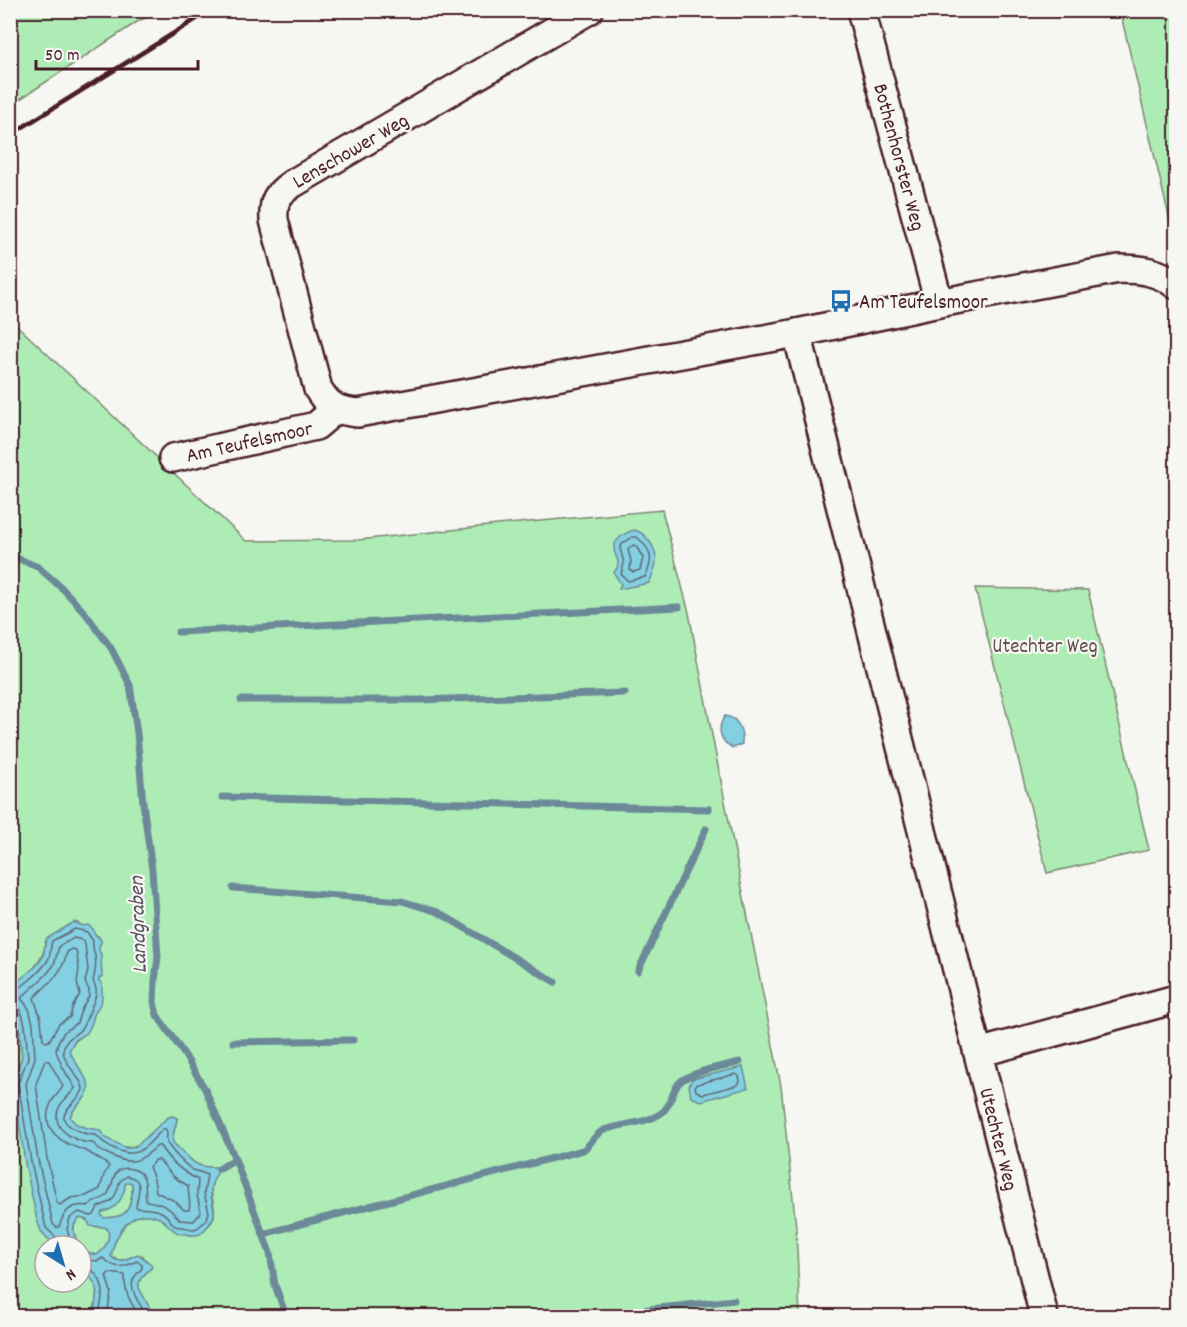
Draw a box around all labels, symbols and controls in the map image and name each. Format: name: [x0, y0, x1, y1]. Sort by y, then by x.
scale bar: [36, 33, 198, 71]
text: 50 m: [45, 44, 80, 69]
street label: Bothenhorster Weg: [863, 81, 931, 235]
street label: Lenschower Weg: [288, 107, 415, 198]
bus stop icon: Am Teufelsmoor: [828, 288, 854, 314]
place label: Am Teufelsmoor: [859, 289, 988, 319]
street label: Am Teufelsmoor: [184, 415, 316, 473]
park label: Utechter Weg: [992, 633, 1098, 663]
water label: Landgraben: [122, 875, 157, 974]
street label: Utechter Weg: [969, 1085, 1024, 1194]
north arrow: [33, 1234, 93, 1294]
text: N: [60, 1262, 81, 1286]

